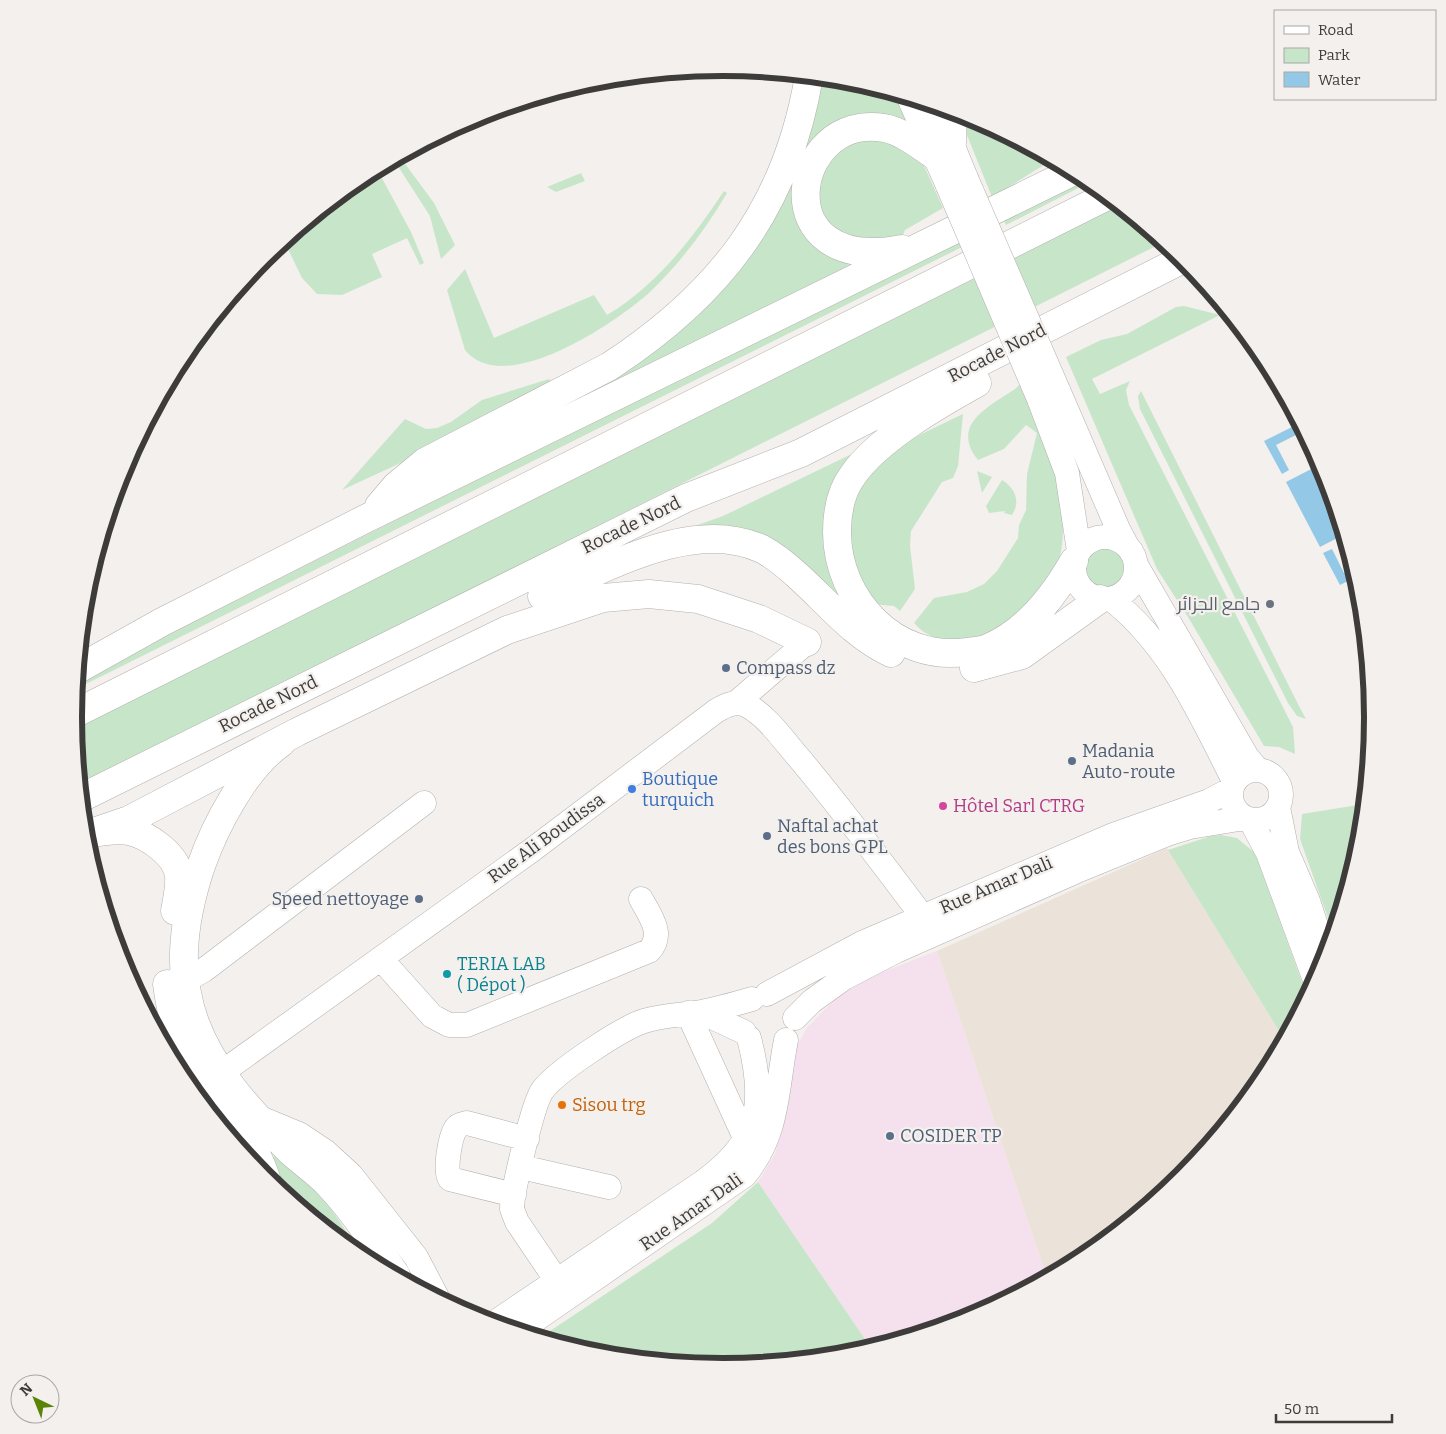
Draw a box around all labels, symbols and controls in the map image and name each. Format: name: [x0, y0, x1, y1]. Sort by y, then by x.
legend: [1274, 10, 1436, 100]
text: Road: [1318, 21, 1353, 39]
text: Park: [1318, 46, 1350, 64]
text: Water: [1318, 71, 1361, 89]
street label: Rocade Nord: [944, 319, 1050, 387]
street label: Rocade Nord: [578, 491, 684, 558]
place label: جامع الجزائر: [1176, 593, 1260, 616]
marker: جامع الجزائر: [1264, 598, 1276, 610]
place label: Compass dz: [736, 657, 835, 679]
marker: Compass dz: [720, 662, 732, 674]
street label: Rocade Nord: [215, 670, 321, 737]
place label: Madania Auto-route: [1082, 740, 1175, 783]
marker: Madania Auto-route: [1066, 755, 1078, 767]
place label: Boutique turquich: [642, 768, 718, 811]
marker: Boutique turquich: [626, 783, 638, 795]
street label: Rue Ali Boudissa: [483, 788, 609, 888]
place label: Hôtel Sarl CTRG: [953, 795, 1085, 817]
marker: Hôtel Sarl CTRG: [937, 800, 949, 812]
place label: Naftal achat des bons GPL: [777, 815, 888, 858]
marker: Naftal achat des bons GPL: [761, 830, 773, 842]
street label: Rue Amar Dali: [936, 851, 1056, 919]
place label: Speed nettoyage: [271, 888, 409, 910]
marker: Speed nettoyage: [413, 893, 425, 905]
place label: TERIA LAB ( Dépot ): [457, 953, 546, 996]
marker: TERIA LAB ( Dépot ): [441, 968, 453, 980]
place label: Sisou trg: [572, 1094, 645, 1116]
marker: Sisou trg: [556, 1099, 568, 1111]
place label: COSIDER TP: [900, 1125, 1002, 1147]
marker: COSIDER TP: [884, 1130, 896, 1142]
street label: Rue Amar Dali: [636, 1169, 746, 1255]
north arrow: [10, 1374, 60, 1424]
text: N: [17, 1380, 36, 1400]
scale bar: [1276, 1392, 1392, 1424]
text: 50 m: [1284, 1400, 1320, 1418]

